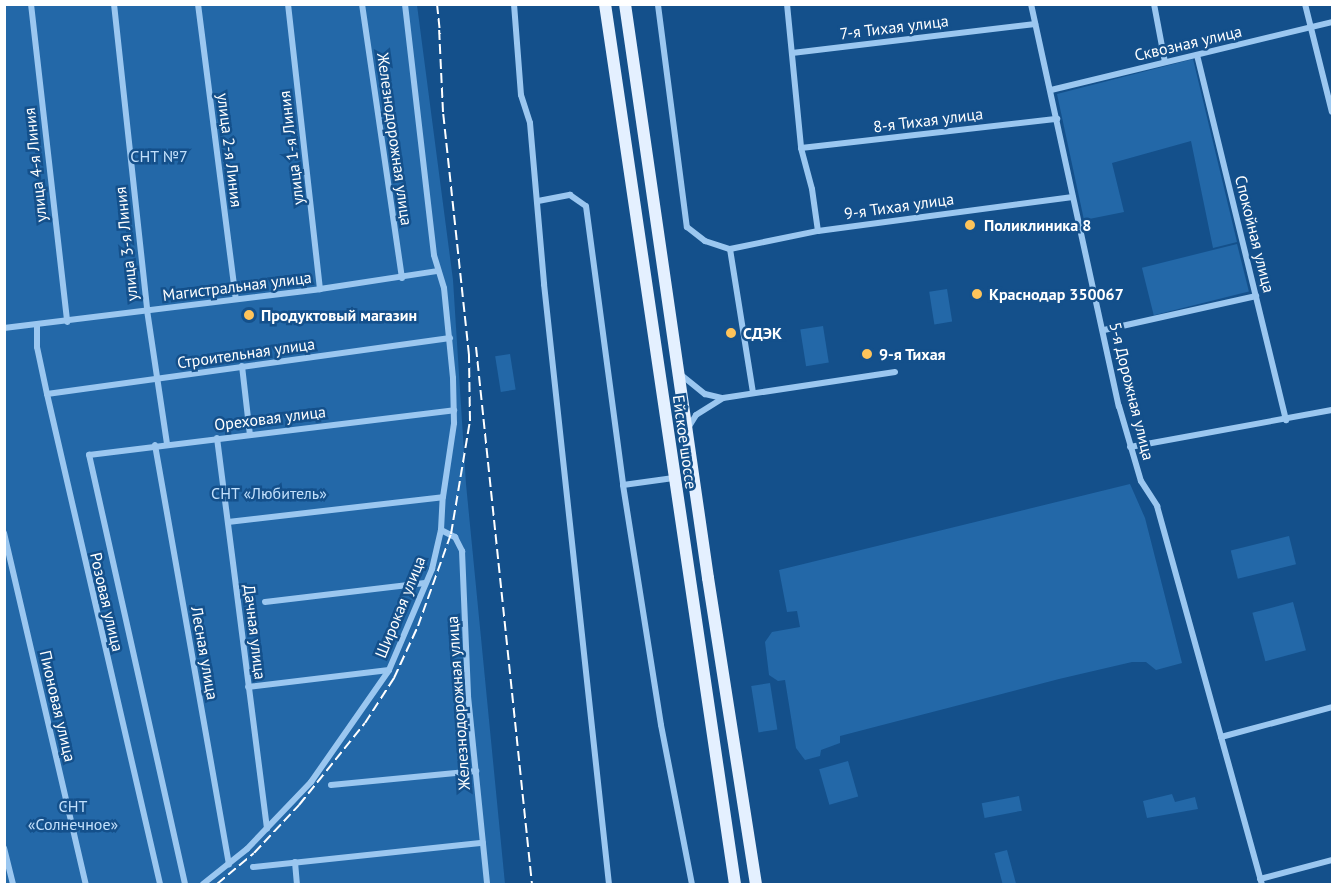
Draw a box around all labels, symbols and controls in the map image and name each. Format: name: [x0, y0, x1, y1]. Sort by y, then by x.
street label: 7-я Тихая улица: [838, 11, 950, 43]
street label: Сквозная улица: [1132, 21, 1244, 65]
street label: Железнодорожная улица: [373, 51, 417, 227]
street label: улица 1-я Линия: [274, 90, 308, 206]
street label: улица 2-я Линия: [213, 92, 247, 208]
street label: 8-я Тихая улица: [872, 104, 984, 136]
street label: улица 4-я Линия: [19, 107, 51, 223]
park label: СНТ №7: [130, 146, 188, 166]
street label: Спокойная улица: [1231, 173, 1279, 295]
street label: улица 3-я Линия: [110, 186, 142, 302]
street label: 9-я Тихая улица: [843, 189, 955, 223]
place label: Поликлиника 8: [984, 215, 1091, 235]
marker: Поликлиника 8: [961, 216, 979, 234]
street label: Магистральная улица: [161, 267, 313, 305]
place label: Краснодар 350067: [989, 284, 1124, 304]
marker: Краснодар 350067: [970, 287, 984, 301]
place label: Продуктовый магазин: [261, 305, 417, 325]
marker: Продуктовый магазин: [242, 308, 256, 322]
street label: 5-я Дорожная улица: [1105, 320, 1159, 462]
place label: СДЭК: [743, 323, 782, 343]
marker: СДЭК: [724, 326, 738, 340]
street label: Строительная улица: [176, 334, 316, 372]
place label: 9-я Тихая: [879, 344, 946, 364]
marker: 9-я Тихая: [860, 347, 874, 361]
street label: Ейское шоссе: [669, 394, 701, 490]
street label: Ореховая улица: [213, 402, 327, 434]
park label: СНТ «Любитель»: [211, 483, 327, 503]
street label: Розовая улица: [86, 551, 128, 653]
street label: Широкая улица: [371, 553, 429, 661]
street label: Дачная улица: [240, 583, 270, 681]
street label: Лесная улица: [187, 605, 223, 701]
street label: Железнодорожная улица: [442, 615, 474, 791]
street label: Пионовая улица: [36, 649, 80, 763]
park label: СНТ «Солнечное»: [28, 796, 118, 834]

